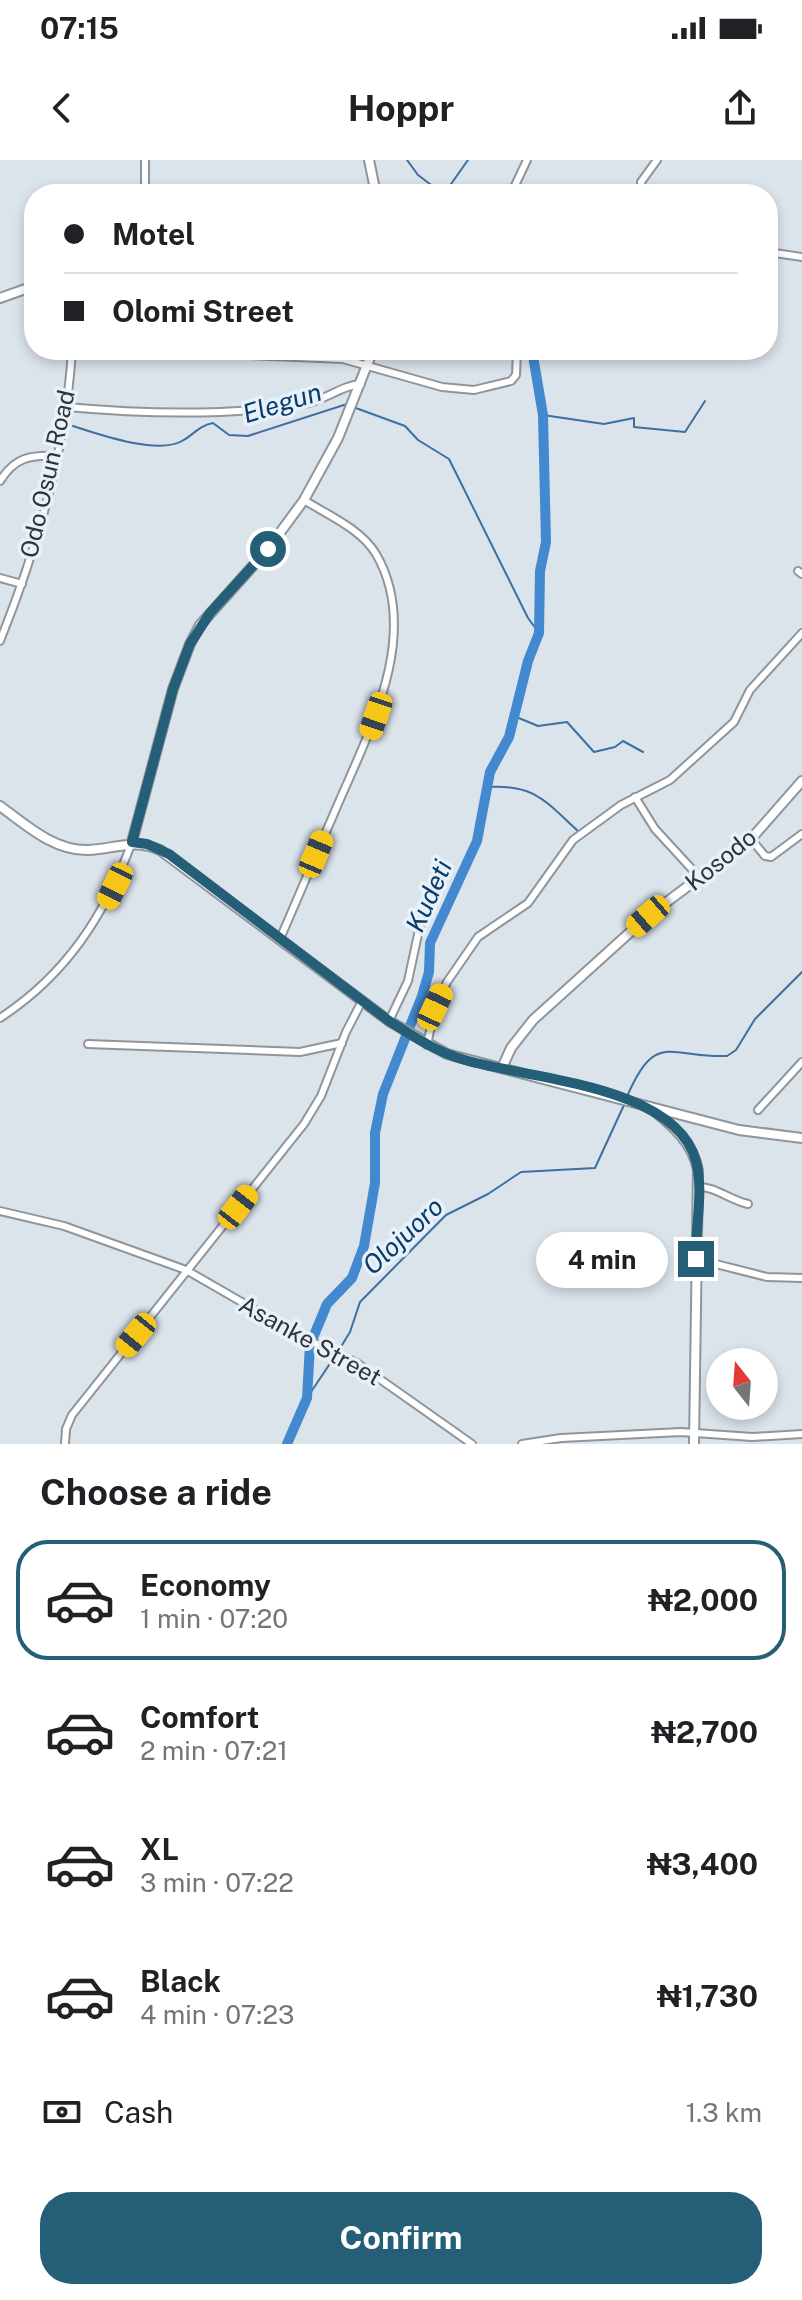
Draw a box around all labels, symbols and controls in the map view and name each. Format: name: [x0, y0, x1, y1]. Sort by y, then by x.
text: 07:15: [40, 10, 119, 46]
icon: back: [40, 86, 84, 130]
icon: share: [718, 86, 762, 130]
text: Hoppr: [348, 87, 454, 129]
text: Motel: [112, 216, 195, 252]
text: Olomi Street: [112, 293, 294, 329]
water label: Elegun: [239, 376, 325, 429]
street label: Odo Osun Road: [14, 387, 80, 560]
route start: [250, 531, 286, 567]
car: [357, 689, 395, 743]
street label: Kosodo: [679, 822, 761, 896]
car: [296, 827, 336, 881]
water label: Kudeti: [399, 854, 458, 937]
car: [94, 859, 136, 913]
car: [622, 891, 674, 941]
car: [414, 980, 456, 1034]
car: [214, 1181, 262, 1233]
water label: Olojuoro: [356, 1191, 449, 1281]
callout: 4 min: [536, 1231, 668, 1287]
route end: [678, 1241, 714, 1277]
text: 4 min: [568, 1244, 636, 1275]
street label: Asanke Street: [234, 1290, 386, 1391]
car: [112, 1309, 160, 1361]
north arrow: [706, 1348, 778, 1420]
map controls: [706, 1348, 778, 1420]
text: Choose a ride: [40, 1471, 272, 1513]
icon: car: [44, 1564, 116, 1636]
text: Economy: [140, 1567, 271, 1603]
text: ₦2,000: [648, 1582, 758, 1618]
text: 1 min · 07:20: [140, 1603, 288, 1634]
icon: car: [44, 1696, 116, 1768]
text: Comfort: [140, 1699, 259, 1735]
text: ₦2,700: [651, 1714, 758, 1750]
text: 2 min · 07:21: [140, 1735, 288, 1766]
icon: car: [44, 1828, 116, 1900]
text: XL: [140, 1831, 179, 1867]
text: ₦3,400: [647, 1846, 758, 1882]
text: 3 min · 07:22: [140, 1867, 294, 1898]
icon: car: [44, 1960, 116, 2032]
text: Black: [140, 1963, 221, 1999]
text: ₦1,730: [657, 1978, 758, 2014]
text: 4 min · 07:23: [140, 1999, 295, 2030]
icon: cash: [40, 2090, 84, 2134]
text: Cash: [104, 2094, 173, 2130]
text: 1.3 km: [686, 2097, 762, 2128]
button: Confirm: [40, 2192, 762, 2284]

